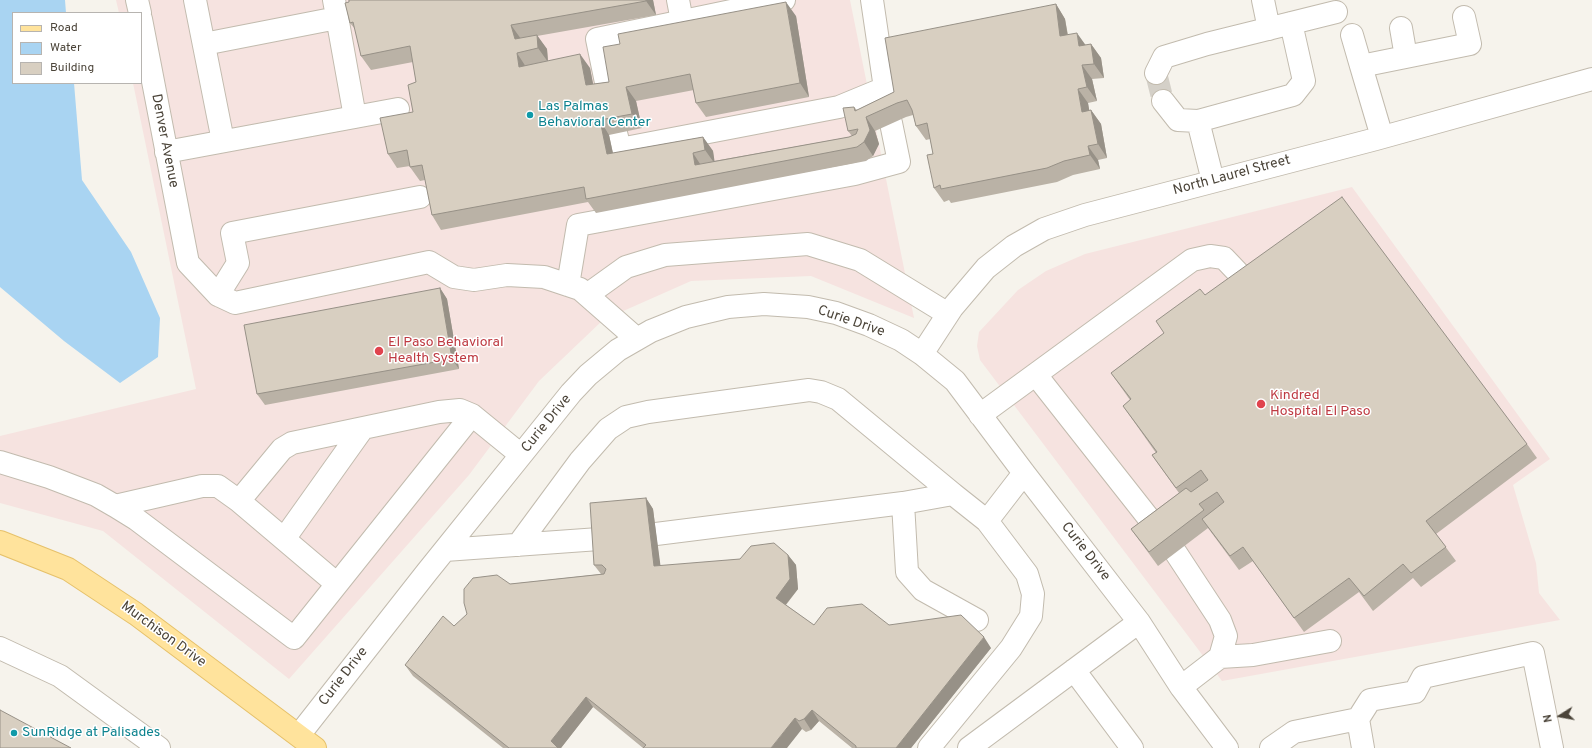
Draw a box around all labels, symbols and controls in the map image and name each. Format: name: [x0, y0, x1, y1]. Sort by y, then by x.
legend: [12, 12, 142, 84]
text: Road: [50, 20, 78, 36]
text: Water: [50, 40, 82, 56]
text: Building: [50, 60, 94, 76]
street label: Denver Avenue: [147, 93, 181, 189]
place label: Las Palmas Behavioral Center: [538, 99, 651, 132]
marker: Las Palmas Behavioral Center: [525, 110, 535, 120]
street label: North Laurel Street: [1171, 152, 1293, 200]
street label: Curie Drive: [815, 303, 887, 341]
place label: El Paso Behavioral Health System: [388, 335, 504, 368]
marker: El Paso Behavioral Health System: [373, 345, 385, 357]
place label: Kindred Hospital El Paso: [1270, 388, 1370, 420]
street label: Curie Drive: [518, 392, 576, 456]
marker: Kindred Hospital El Paso: [1255, 398, 1267, 410]
street label: Curie Drive: [1057, 519, 1113, 585]
street label: Murchison Drive: [117, 598, 209, 672]
street label: Curie Drive: [316, 644, 372, 710]
north arrow: [1540, 696, 1580, 736]
text: N: [1541, 713, 1556, 724]
place label: SunRidge at Palisades: [22, 725, 160, 741]
marker: SunRidge at Palisades: [9, 728, 19, 738]

